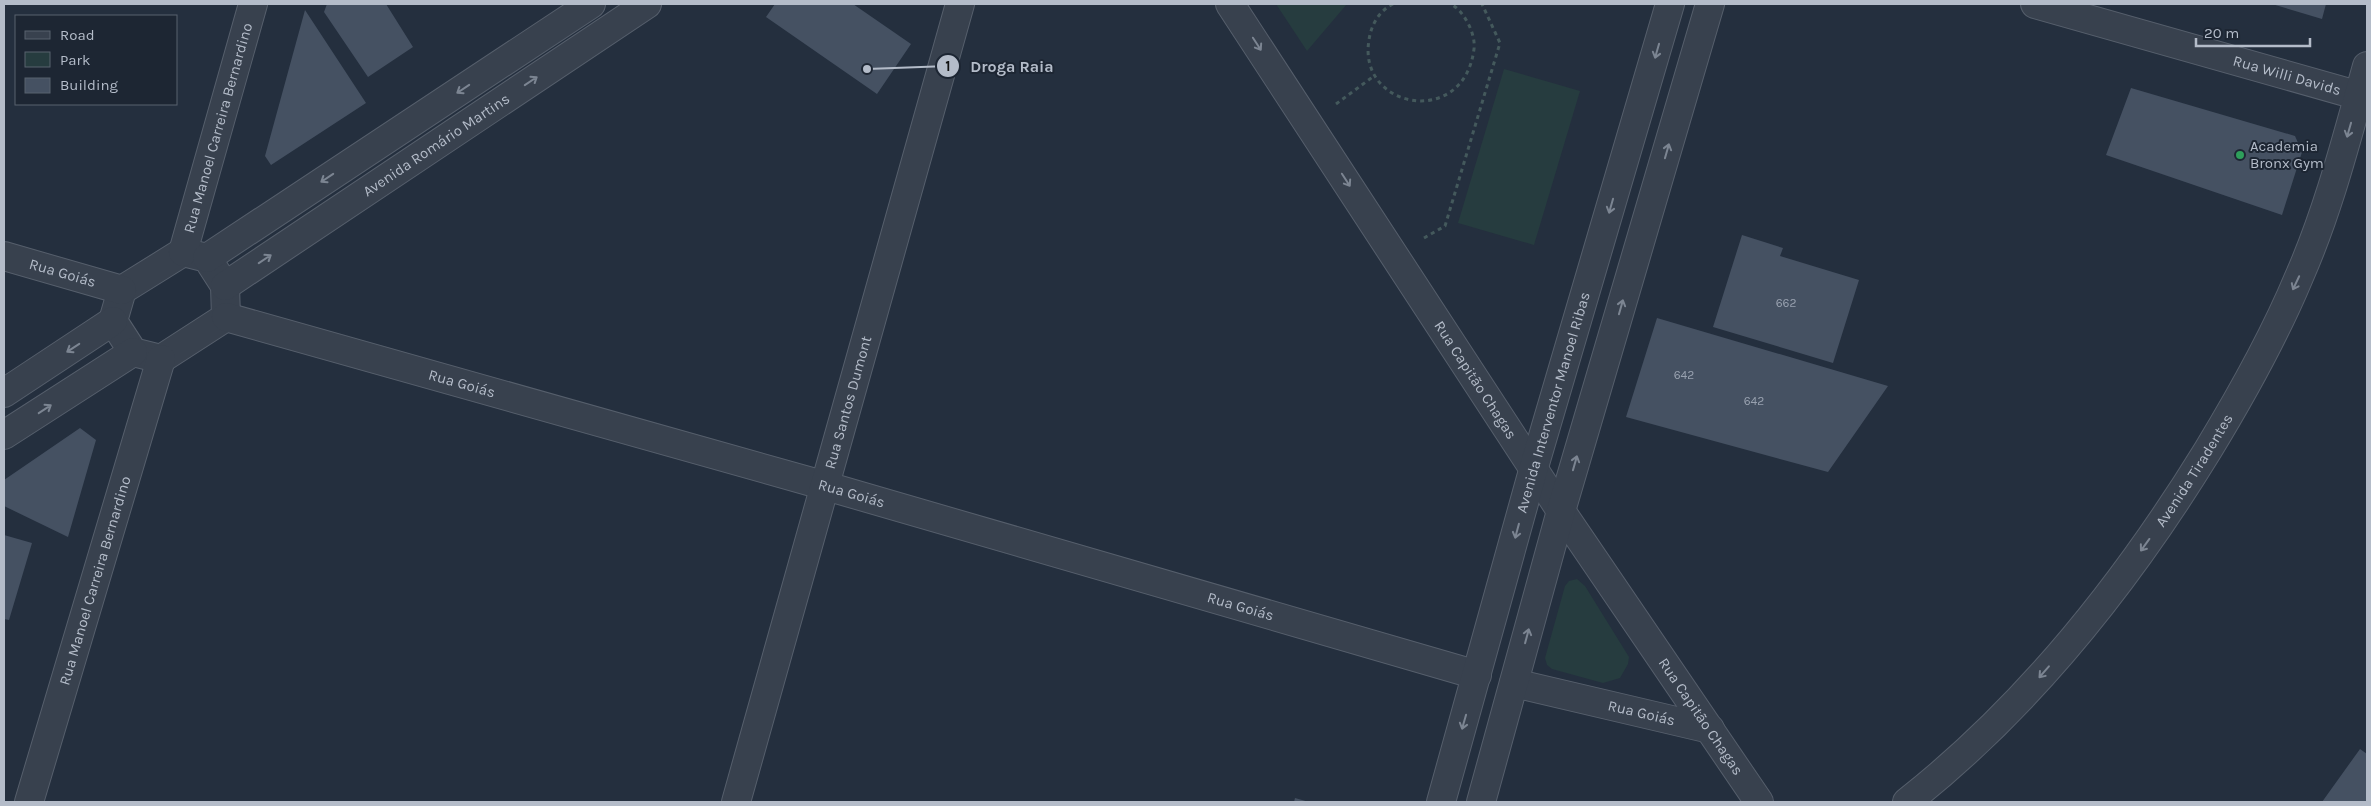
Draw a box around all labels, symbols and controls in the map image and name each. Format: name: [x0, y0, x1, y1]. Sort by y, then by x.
legend: [15, 15, 178, 105]
scale bar: [2196, 15, 2310, 47]
street label: Rua Manoel Carreira Bernardino: [180, 21, 256, 235]
text: 20 m: [2204, 24, 2239, 42]
text: Road: [60, 26, 95, 44]
one-way arrow: [1252, 37, 1262, 51]
one-way arrow: [1651, 42, 1661, 58]
text: Park: [60, 51, 90, 69]
callout: Droga Raia: [935, 51, 1063, 82]
street label: Rua Willi Davids: [2231, 52, 2343, 99]
text: 1: [945, 57, 951, 75]
text: Droga Raia: [970, 57, 1054, 76]
text: Building: [60, 76, 118, 94]
one-way arrow: [524, 76, 538, 86]
one-way arrow: [456, 84, 470, 94]
street label: Avenida Romário Martins: [359, 89, 513, 200]
one-way arrow: [2344, 122, 2354, 138]
place label: Academia Bronx Gym: [2250, 137, 2324, 172]
one-way arrow: [1662, 143, 1672, 159]
marker: Academia Bronx Gym: [2234, 149, 2246, 161]
one-way arrow: [1341, 173, 1351, 187]
one-way arrow: [321, 174, 335, 184]
one-way arrow: [1606, 198, 1615, 214]
one-way arrow: [258, 254, 272, 264]
street label: Rua Goiás: [27, 255, 98, 291]
one-way arrow: [2291, 276, 2301, 291]
street label: Avenida Interventor Manoel Ribas: [1513, 290, 1594, 515]
house number: 662: [1776, 296, 1796, 310]
one-way arrow: [1616, 299, 1626, 315]
street label: Rua Capitão Chagas: [1430, 317, 1521, 443]
street label: Rua Santos Dumont: [821, 333, 876, 471]
one-way arrow: [66, 343, 80, 353]
street label: Rua Goiás: [426, 365, 497, 401]
house number: 642: [1674, 368, 1694, 382]
house number: 642: [1744, 394, 1764, 408]
one-way arrow: [37, 404, 51, 414]
street label: Avenida Tiradentes: [2152, 411, 2237, 530]
one-way arrow: [1571, 455, 1581, 471]
street label: Rua Manoel Carreira Bernardino: [55, 474, 135, 687]
street label: Rua Goiás: [816, 475, 887, 512]
one-way arrow: [1511, 523, 1521, 539]
one-way arrow: [2140, 538, 2150, 552]
street label: Rua Goiás: [1205, 588, 1276, 625]
one-way arrow: [1523, 629, 1532, 645]
street label: Rua Capitão Chagas: [1655, 654, 1747, 778]
one-way arrow: [2038, 665, 2050, 678]
street label: Rua Goiás: [1606, 696, 1677, 730]
one-way arrow: [1458, 714, 1468, 730]

